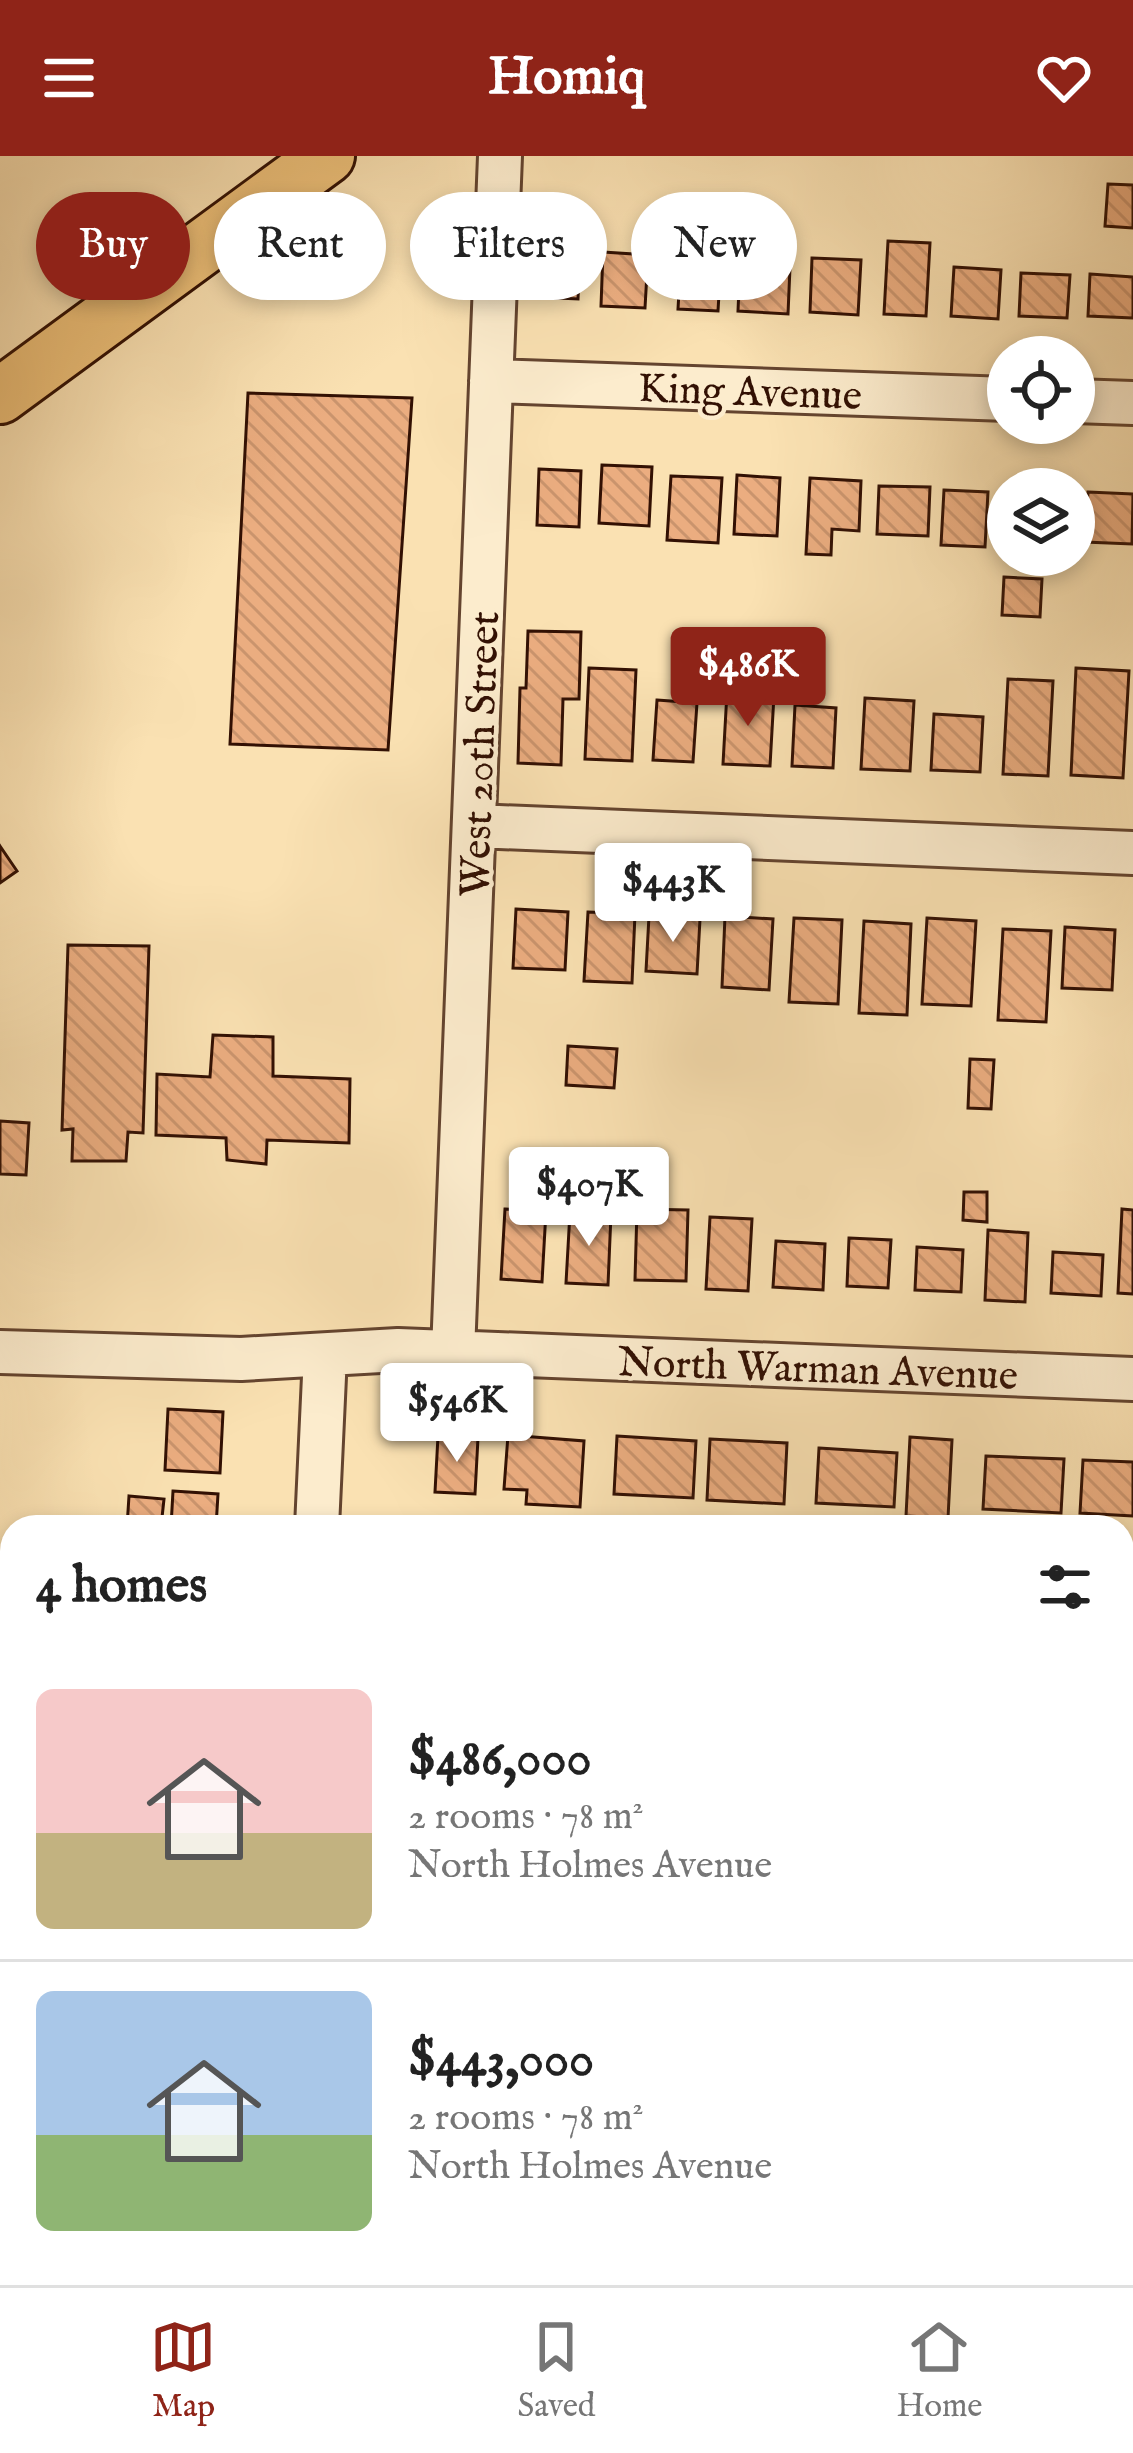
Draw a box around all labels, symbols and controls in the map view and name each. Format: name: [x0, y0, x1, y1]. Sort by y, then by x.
text: Homiq: [488, 44, 645, 113]
icon: menu: [36, 45, 102, 111]
icon: heart: [1031, 45, 1097, 111]
chip: Buy: [36, 192, 190, 300]
chip: Rent: [214, 192, 386, 300]
chip: Filters: [410, 192, 607, 300]
chip: New: [631, 192, 797, 300]
map controls: [987, 336, 1095, 576]
button: locate: [987, 336, 1095, 444]
street label: King Avenue: [637, 363, 863, 424]
button: layers: [987, 468, 1095, 576]
street label: West 20th Street: [450, 610, 513, 898]
pin: $486K: [664, 627, 832, 729]
text: $486K: [698, 641, 798, 690]
pin: $443K: [589, 843, 757, 945]
text: $443K: [622, 857, 724, 906]
pin: $407K: [505, 1147, 673, 1249]
text: $407K: [536, 1161, 642, 1210]
street label: North Warman Avenue: [617, 1337, 1019, 1404]
pin: $546K: [373, 1363, 541, 1465]
text: $546K: [407, 1377, 507, 1426]
icon: filters: [1032, 1554, 1098, 1620]
text: 4 homes: [36, 1555, 207, 1620]
text: $486,000: [408, 1728, 591, 1793]
icon: home: [132, 1737, 276, 1881]
text: 2 rooms · 78 m²: [408, 1793, 644, 1842]
text: North Holmes Avenue: [408, 1842, 772, 1891]
text: $443,000: [408, 2029, 594, 2094]
icon: home: [132, 2039, 276, 2183]
text: 2 rooms · 78 m²: [408, 2094, 644, 2143]
text: North Holmes Avenue: [408, 2143, 772, 2192]
tab: Map: [150, 2314, 216, 2428]
tab: Saved: [517, 2314, 595, 2428]
tab: Home: [896, 2314, 983, 2428]

